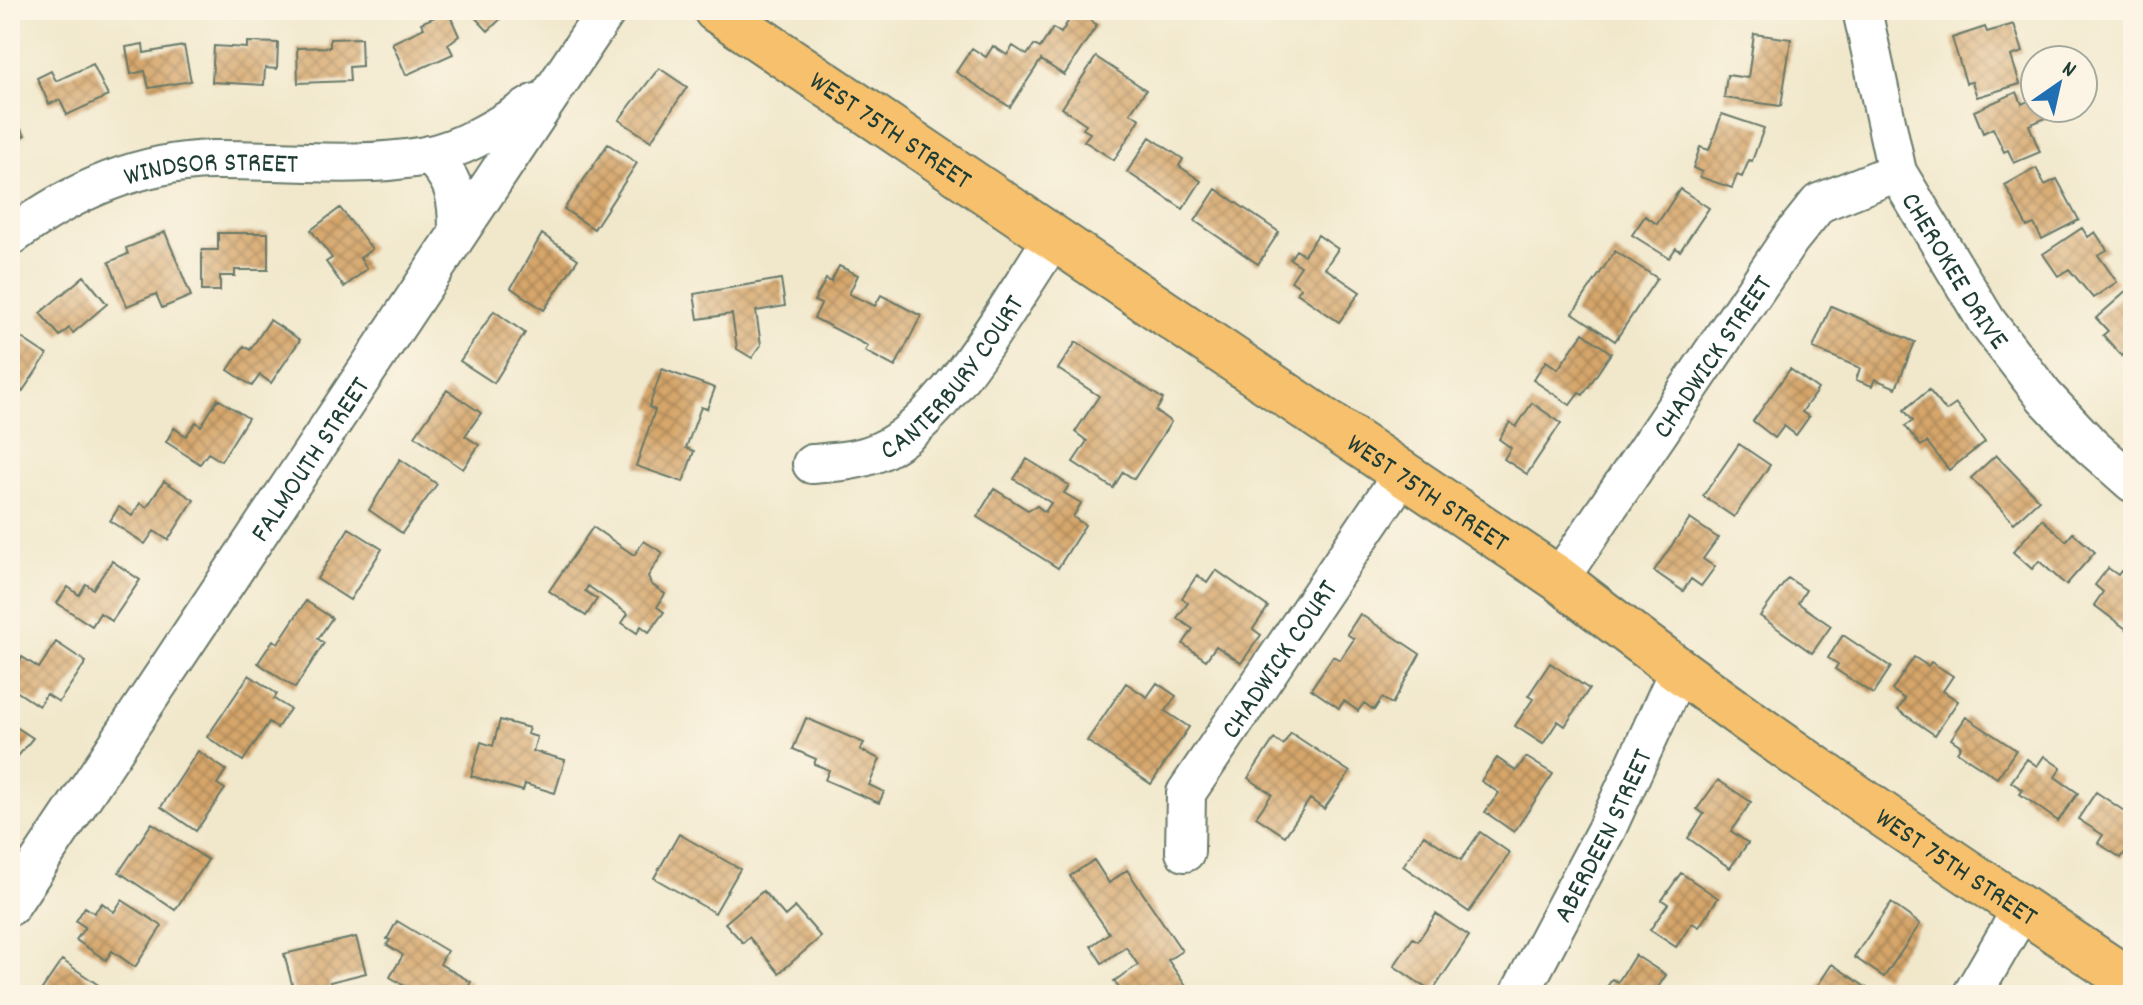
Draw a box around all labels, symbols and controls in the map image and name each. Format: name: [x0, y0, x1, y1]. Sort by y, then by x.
north arrow: [2019, 44, 2099, 124]
text: N: [2055, 54, 2082, 86]
street label: WEST 75TH STREET: [800, 63, 978, 202]
street label: WINDSOR STREET: [120, 145, 298, 199]
street label: CHEROKEE DRIVE: [1888, 186, 2016, 360]
street label: CHADWICK STREET: [1645, 269, 1785, 448]
street label: CANTERBURY COURT: [874, 289, 1037, 473]
street label: FALMOUTH STREET: [243, 370, 382, 552]
street label: WEST 75TH STREET: [1337, 426, 1515, 565]
street label: CHADWICK COURT: [1213, 573, 1350, 748]
street label: ABERDEEN STREET: [1546, 744, 1665, 931]
street label: WEST 75TH STREET: [1866, 800, 2044, 939]

